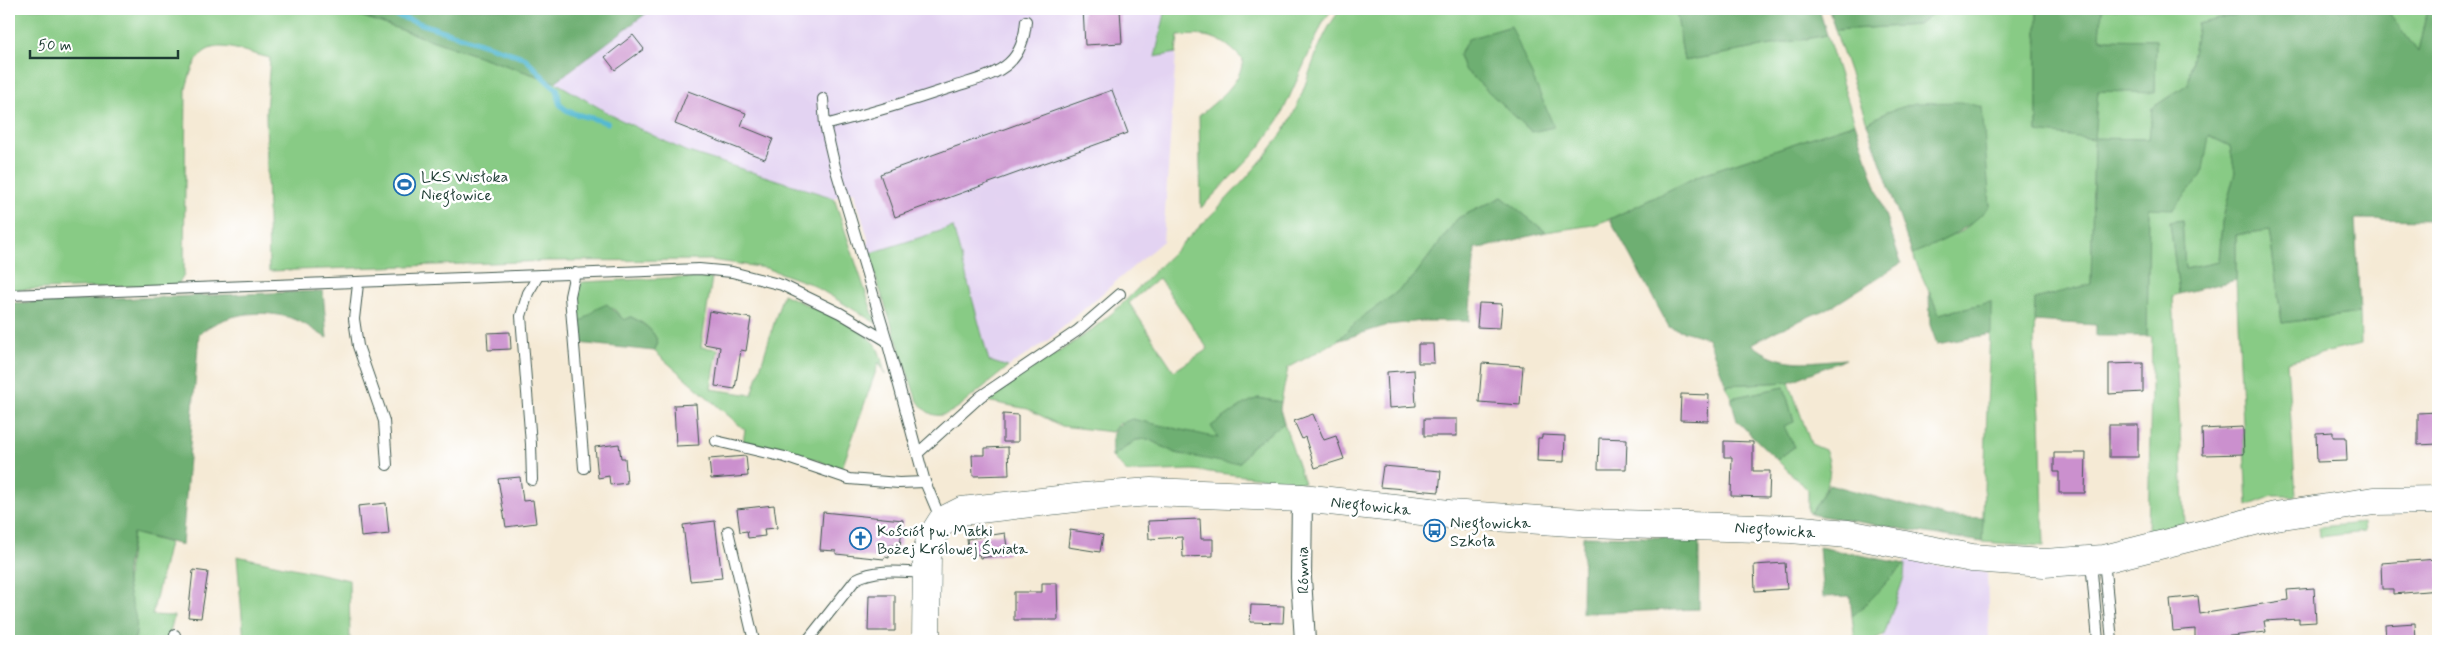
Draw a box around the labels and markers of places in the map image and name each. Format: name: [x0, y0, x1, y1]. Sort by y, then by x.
place label: LKS Wisłoka Niegłowice: [421, 167, 509, 207]
sports icon: LKS Wisłoka Niegłowice: [393, 173, 417, 197]
place label: Niegłowicka Szkoła: [1450, 513, 1531, 552]
bus stop icon: Niegłowicka Szkoła: [1422, 519, 1446, 543]
place label: Kościół pw. Matki Bożej Królowej Świata: [877, 521, 1028, 560]
church icon: Kościół pw. Matki Bożej Królowej Świata: [849, 527, 873, 551]

